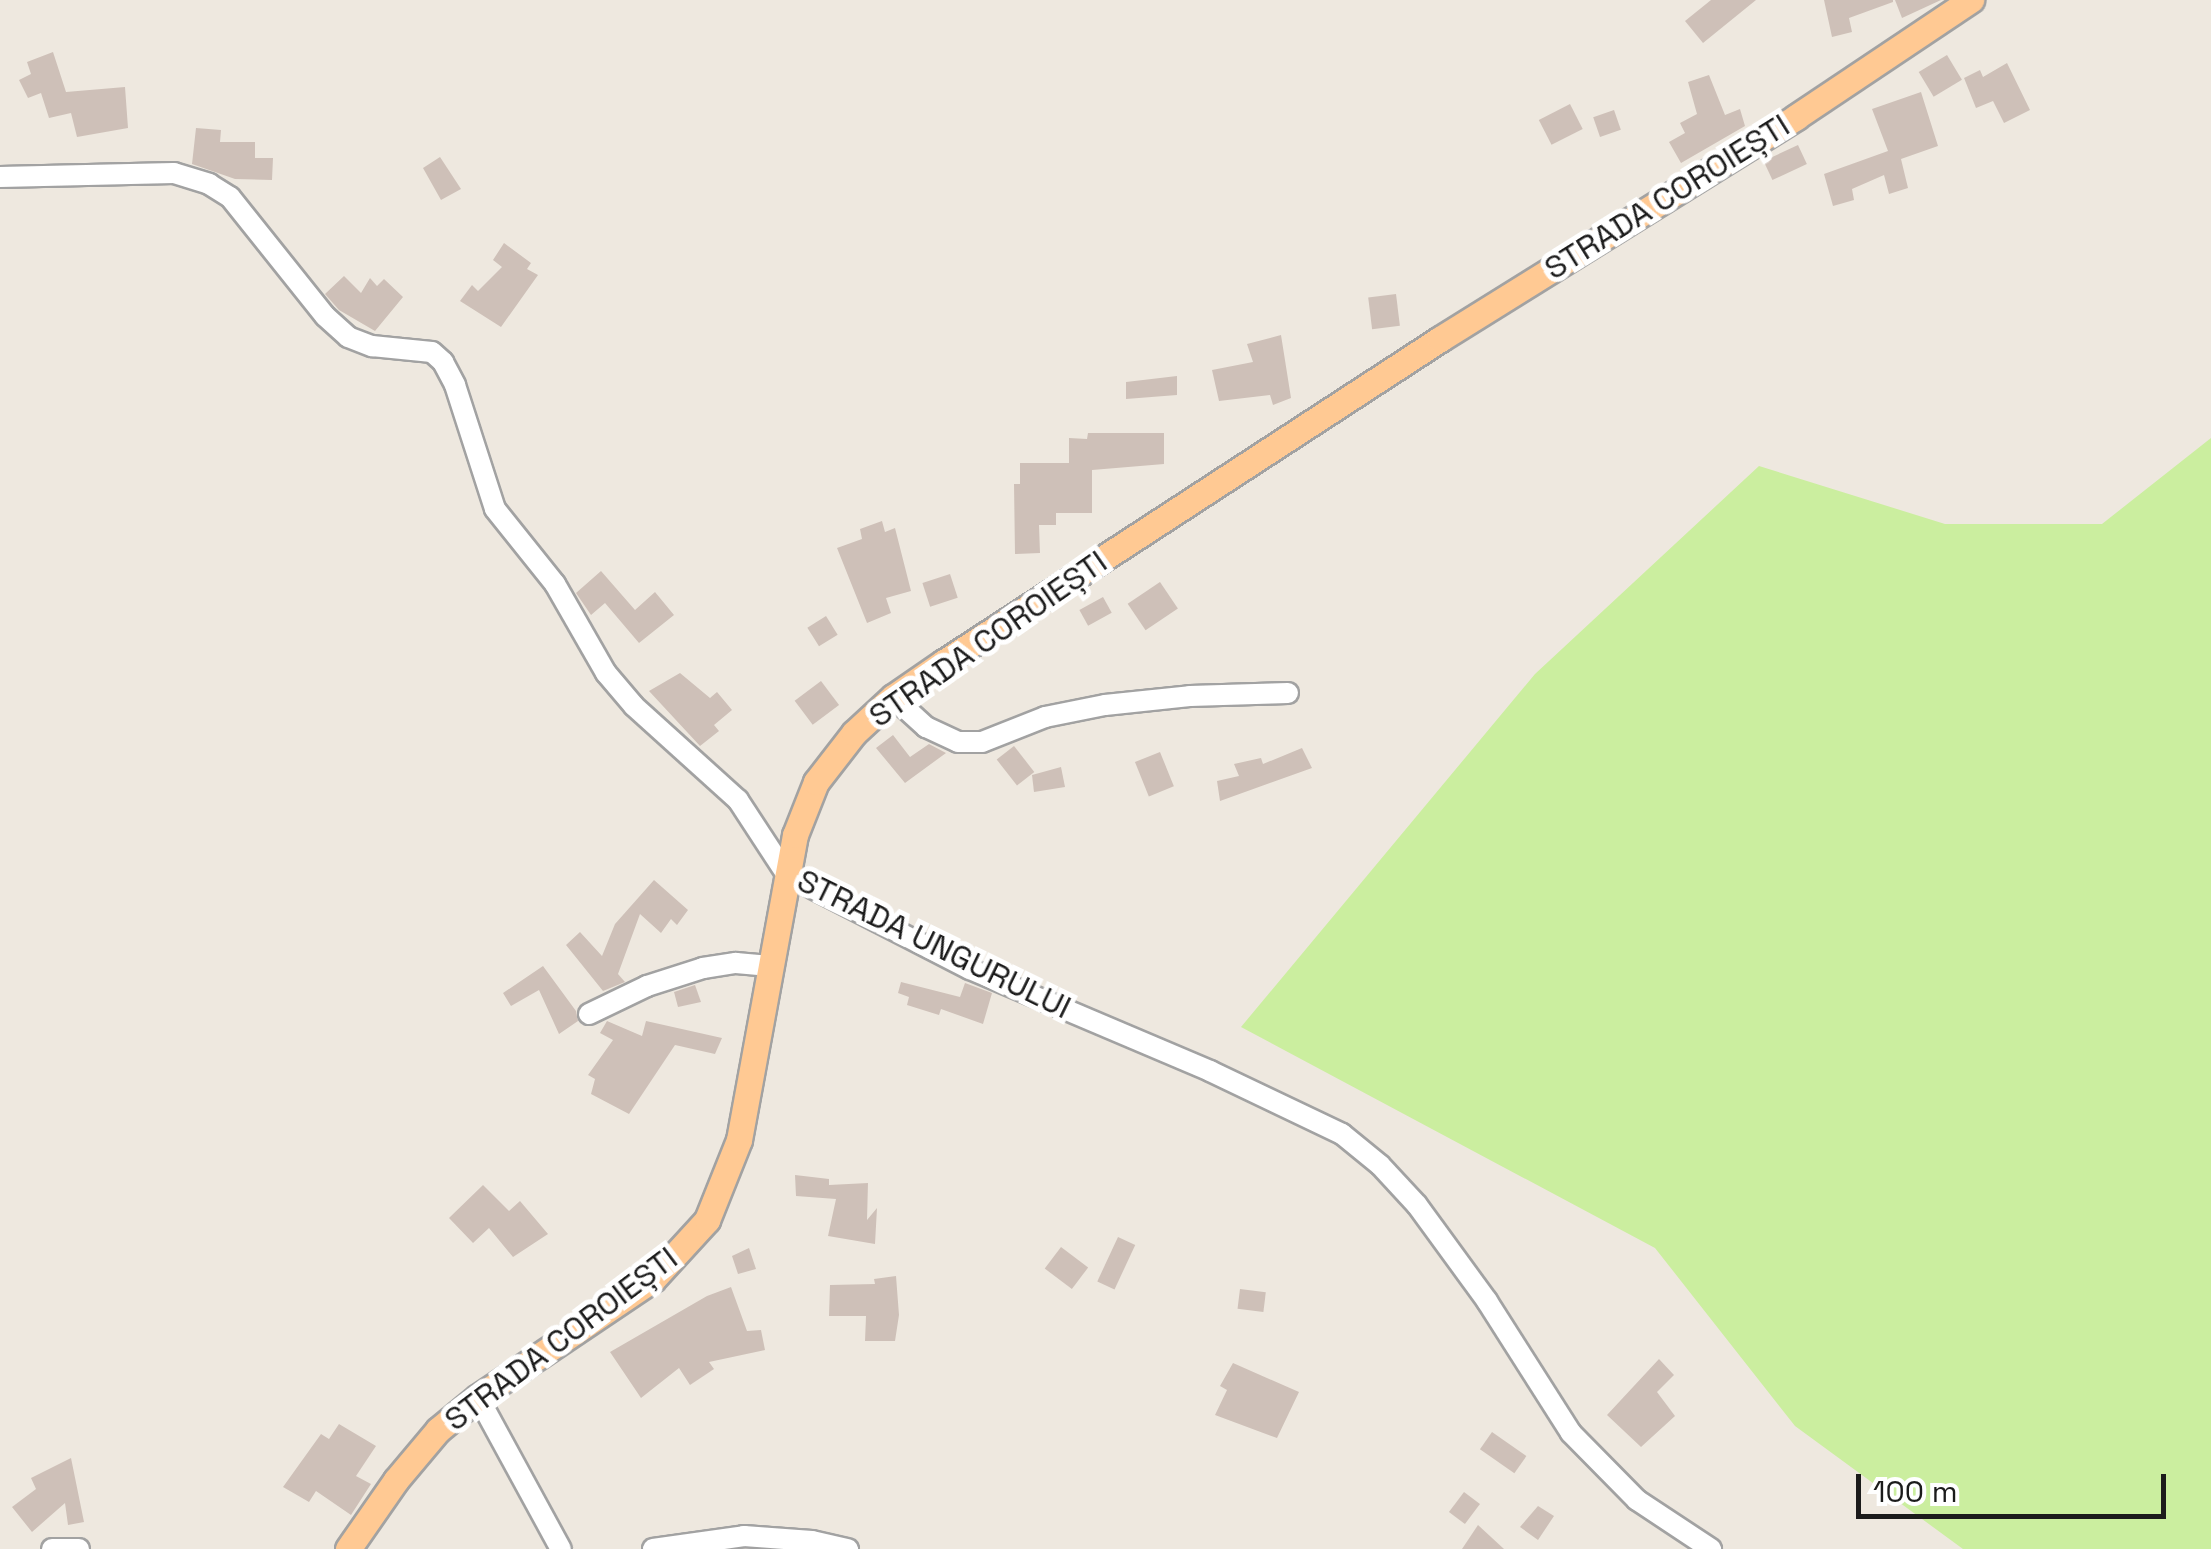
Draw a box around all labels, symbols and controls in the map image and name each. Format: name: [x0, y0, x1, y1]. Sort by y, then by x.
street label: STRADA COROIEȘTI: [1537, 106, 1797, 288]
street label: STRADA COROIEȘTI: [862, 542, 1114, 736]
street label: STRADA UNGURULUI: [791, 861, 1077, 1027]
street label: STRADA COROIEȘTI: [437, 1239, 685, 1439]
scale bar: [1861, 1454, 2171, 1516]
text: 100 m: [1873, 1472, 1958, 1511]

